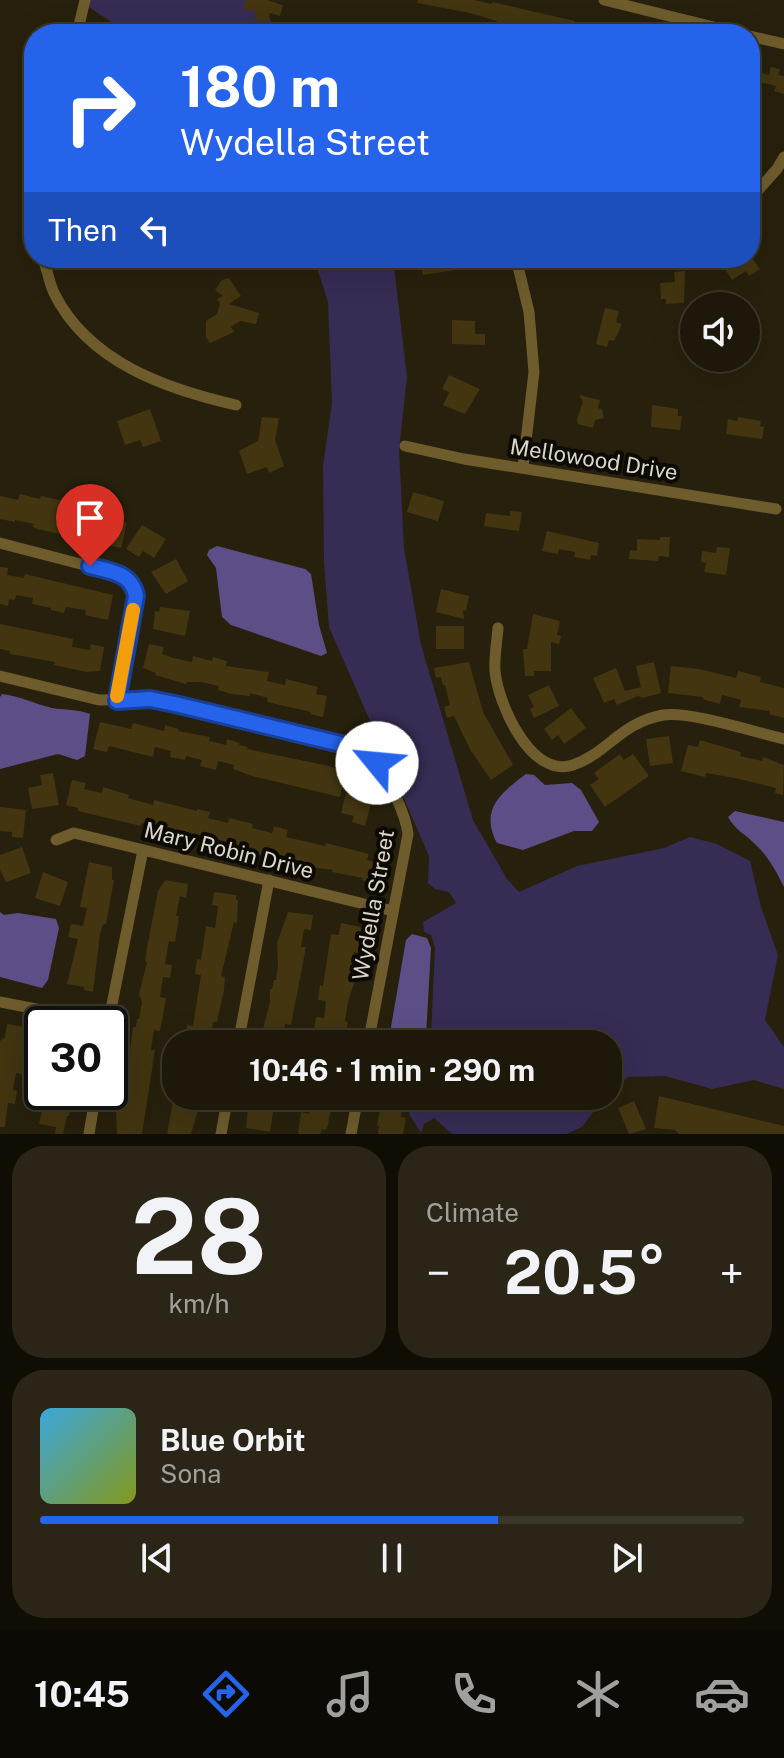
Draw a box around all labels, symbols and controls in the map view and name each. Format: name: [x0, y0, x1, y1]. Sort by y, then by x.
text: 180 m: [180, 54, 340, 120]
icon: right: [48, 56, 152, 160]
text: Wydella Street: [180, 121, 430, 163]
icon: left: [133, 208, 177, 252]
text: Then: [48, 212, 117, 248]
map controls: [680, 292, 760, 372]
button: sound: [680, 292, 760, 372]
street label: Mellowood Drive: [508, 433, 680, 485]
pin: [56, 484, 124, 566]
icon: arrive: [68, 496, 112, 540]
position arrow: [335, 721, 419, 805]
street label: Mary Robin Drive: [142, 816, 316, 884]
street label: Wydella Street: [347, 828, 399, 982]
speed limit sign: 30: [24, 1006, 128, 1110]
text: 10:46 · 1 min · 290 m: [249, 1052, 535, 1088]
text: 28: [131, 1175, 267, 1297]
text: Climate: [426, 1197, 519, 1228]
text: 20.5°: [504, 1237, 666, 1308]
text: −: [426, 1247, 450, 1299]
text: +: [720, 1247, 744, 1299]
text: km/h: [168, 1288, 230, 1319]
text: Blue Orbit: [160, 1422, 306, 1458]
text: Sona: [160, 1458, 221, 1489]
icon: previous: [135, 1536, 179, 1580]
icon: pause: [370, 1536, 414, 1580]
icon: next: [605, 1536, 649, 1580]
icon: directions: [198, 1666, 254, 1722]
icon: music: [322, 1666, 378, 1722]
icon: phone: [446, 1666, 502, 1722]
icon: climate: [570, 1666, 626, 1722]
icon: car: [694, 1666, 750, 1722]
text: 10:45: [34, 1673, 130, 1715]

